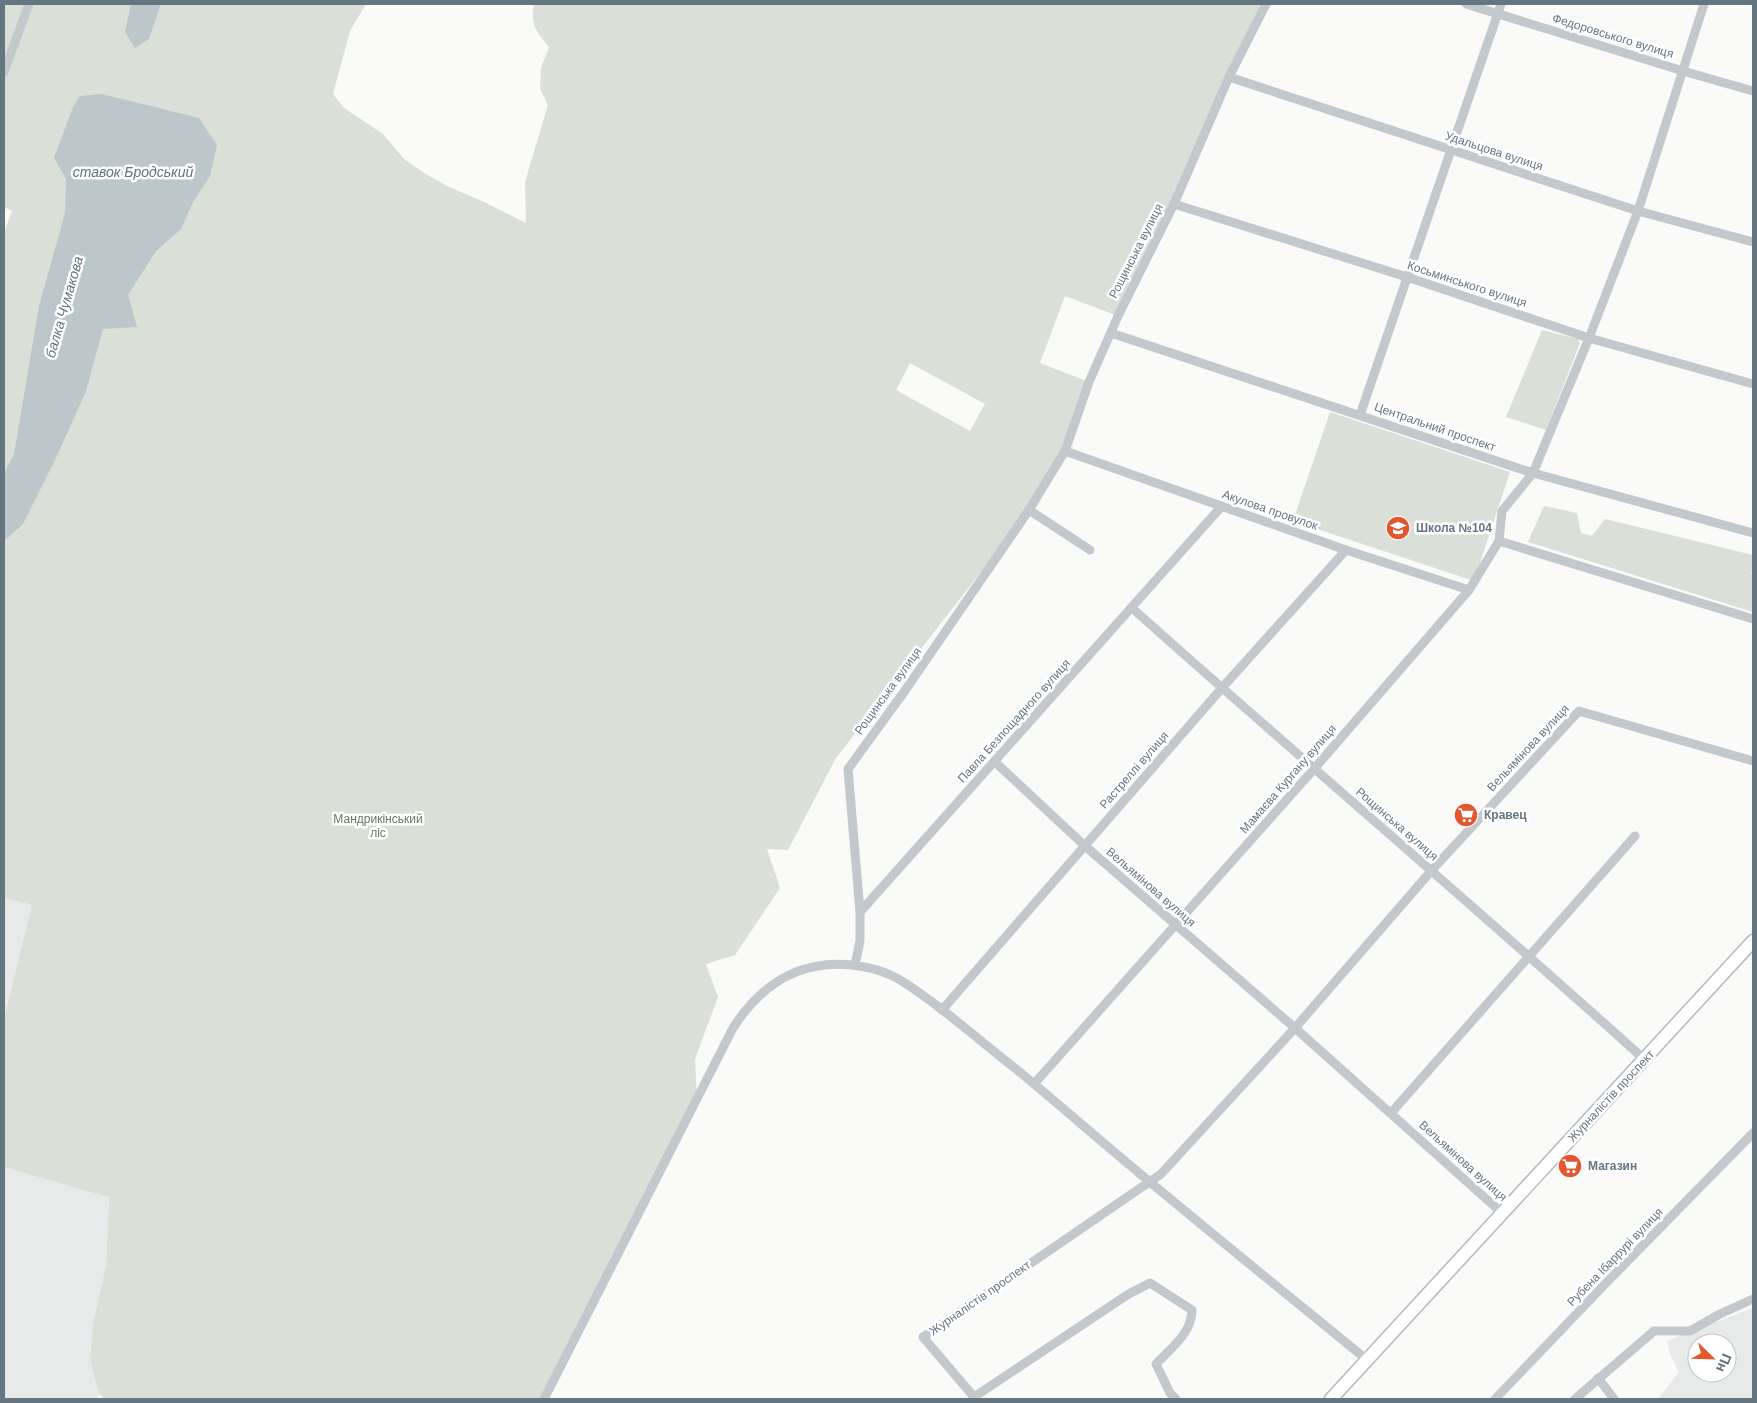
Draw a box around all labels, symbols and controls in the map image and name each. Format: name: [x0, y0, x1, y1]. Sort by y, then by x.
street label: Федоровського вулиця: [1551, 11, 1675, 61]
street label: Удальцова вулиця: [1443, 129, 1545, 173]
water label: ставок Бродський: [73, 164, 193, 180]
street label: Рощинська вулиця: [1106, 201, 1166, 301]
water label: балка Чумакова: [42, 254, 86, 360]
street label: Косьминського вулиця: [1405, 258, 1529, 310]
street label: Центральний проспект: [1372, 400, 1498, 455]
street label: Акулова провулок: [1220, 487, 1320, 533]
school or university icon: Школа №104: [1385, 515, 1411, 541]
place label: Школа №104: [1416, 521, 1492, 535]
street label: Рощинська вулиця: [852, 645, 924, 737]
street label: Павла Безпощадного вулиця: [955, 656, 1073, 786]
street label: Вельямінова вулиця: [1484, 702, 1572, 794]
street label: Мамаєва Кургану вулиця: [1237, 722, 1339, 836]
street label: Растреллі вулиця: [1097, 729, 1171, 811]
street label: Рощинська вулиця: [1353, 785, 1441, 863]
supermarket icon: Кравец: [1453, 802, 1479, 828]
place label: Кравец: [1484, 808, 1527, 822]
park label: Мандрикінський ліс: [333, 812, 423, 840]
street label: Вельямінова вулиця: [1104, 845, 1198, 929]
street label: Журналістів проспект: [1565, 1047, 1657, 1145]
street label: Вельямінова вулиця: [1416, 1118, 1510, 1204]
supermarket icon: Магазин: [1557, 1153, 1583, 1179]
place label: Магазин: [1588, 1159, 1637, 1173]
street label: Рубена Ібаррурі вулиця: [1564, 1205, 1666, 1309]
street label: Журналістів проспект: [927, 1258, 1034, 1338]
north arrow: [1687, 1333, 1737, 1383]
text: Пн: [1713, 1351, 1735, 1375]

